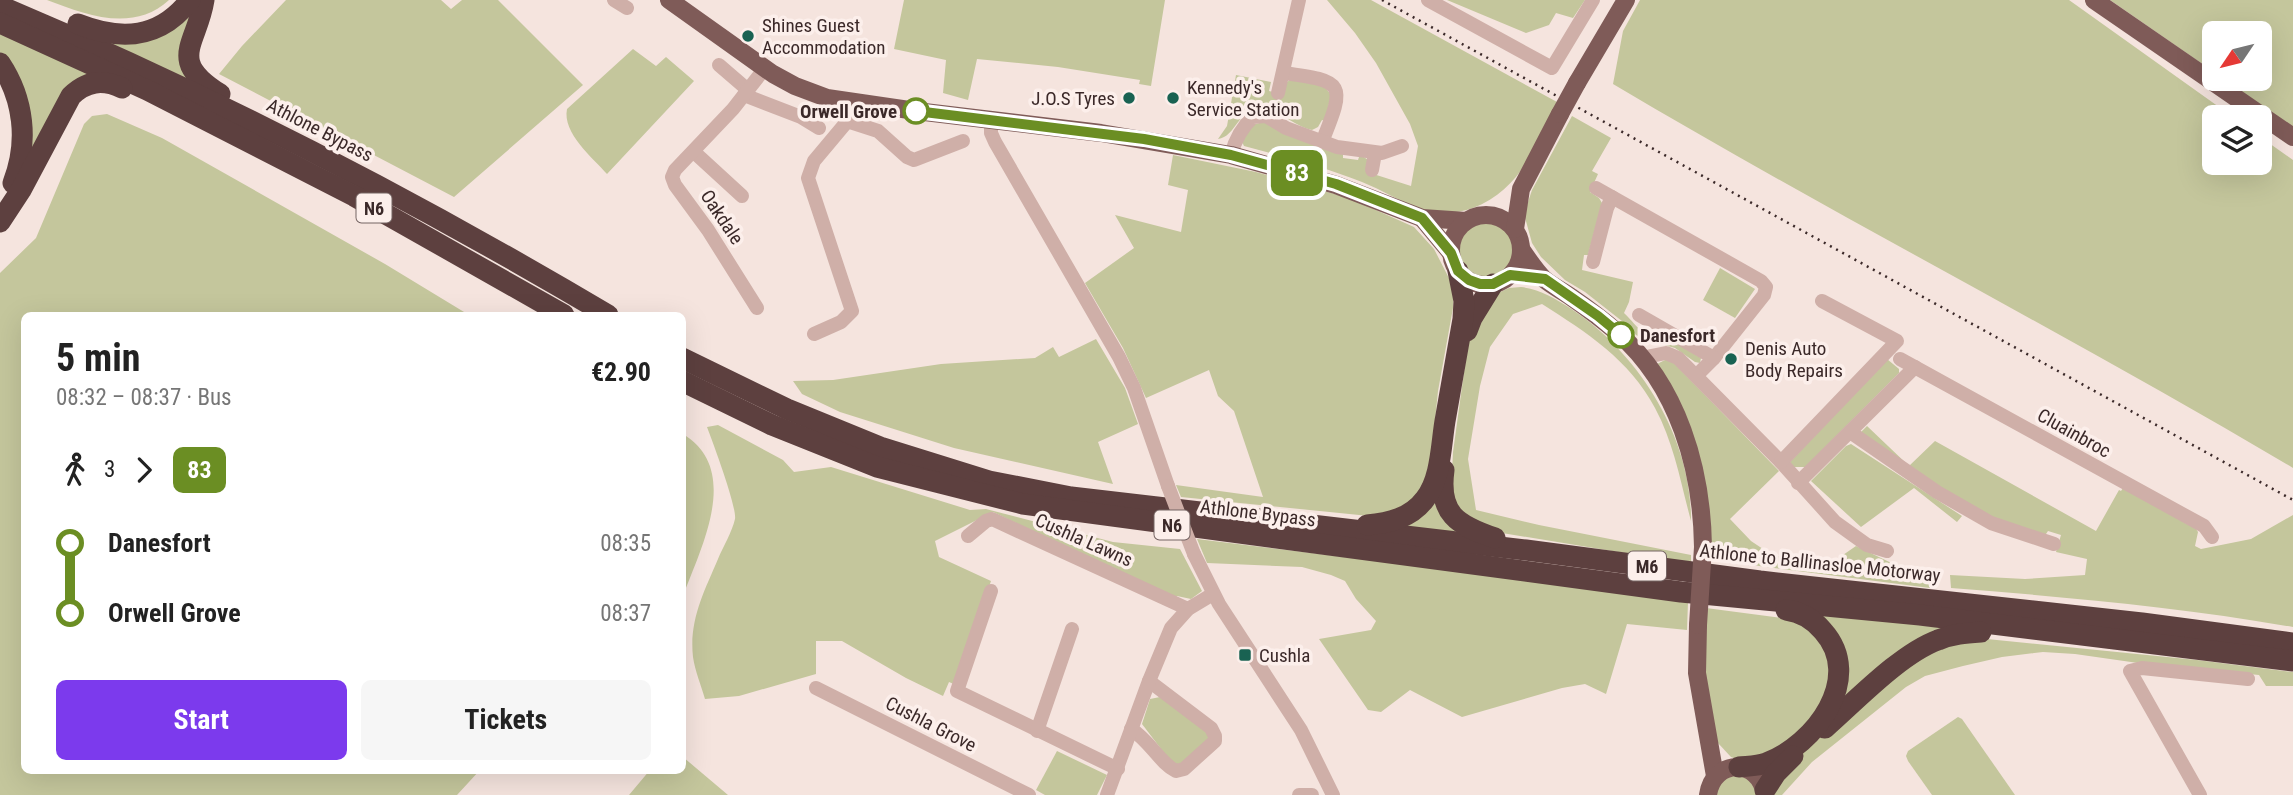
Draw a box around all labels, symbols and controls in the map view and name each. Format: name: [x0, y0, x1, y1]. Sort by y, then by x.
place label: Shines Guest Accommodation: [762, 14, 885, 59]
north arrow: [2202, 21, 2272, 91]
map controls: [2202, 21, 2272, 175]
marker: Shines Guest Accommodation: [740, 28, 756, 44]
place label: Kennedy's Service Station: [1187, 76, 1300, 121]
place label: J.O.S Tyres: [1031, 87, 1115, 110]
marker: J.O.S Tyres: [1121, 90, 1137, 106]
marker: Kennedy's Service Station: [1165, 90, 1181, 106]
street label: Athlone Bypass: [263, 93, 377, 167]
marker: Orwell Grove: [903, 98, 929, 124]
place label: Orwell Grove: [800, 100, 897, 123]
button: layers: [2202, 105, 2272, 175]
line badge: 83: [1266, 150, 1328, 196]
text: 83: [1285, 159, 1309, 187]
street label: Oakdale: [695, 185, 749, 249]
road number: N6: [356, 194, 392, 223]
marker: Danesfort: [1608, 322, 1634, 348]
place label: Danesfort: [1640, 324, 1715, 347]
text: 5 min: [56, 336, 140, 380]
place label: Denis Auto Body Repairs: [1745, 337, 1843, 382]
marker: Denis Auto Body Repairs: [1723, 351, 1739, 367]
text: €2.90: [591, 357, 651, 387]
text: 08:32 – 08:37 · Bus: [56, 384, 232, 411]
street label: Cluainbroc: [2033, 403, 2115, 463]
icon: walk: [56, 451, 94, 489]
icon: forward: [125, 451, 163, 489]
text: 3: [104, 456, 115, 483]
text: 83: [187, 456, 212, 484]
street label: Athlone Bypass: [1199, 495, 1317, 531]
street label: Cushla Lawns: [1032, 508, 1136, 572]
road number: N6: [1154, 510, 1190, 540]
text: Danesfort: [108, 528, 211, 558]
text: 08:35: [600, 530, 651, 557]
street label: Athlone to Ballinasloe Motorway: [1698, 539, 1942, 587]
road number: M6: [1628, 552, 1666, 580]
text: Orwell Grove: [108, 598, 241, 628]
text: 08:37: [600, 600, 651, 627]
place label: Cushla: [1259, 644, 1310, 667]
marker: Cushla: [1237, 647, 1253, 663]
button: Start: [56, 680, 347, 760]
button: Tickets: [361, 680, 651, 760]
street label: Cushla Grove: [882, 691, 980, 757]

